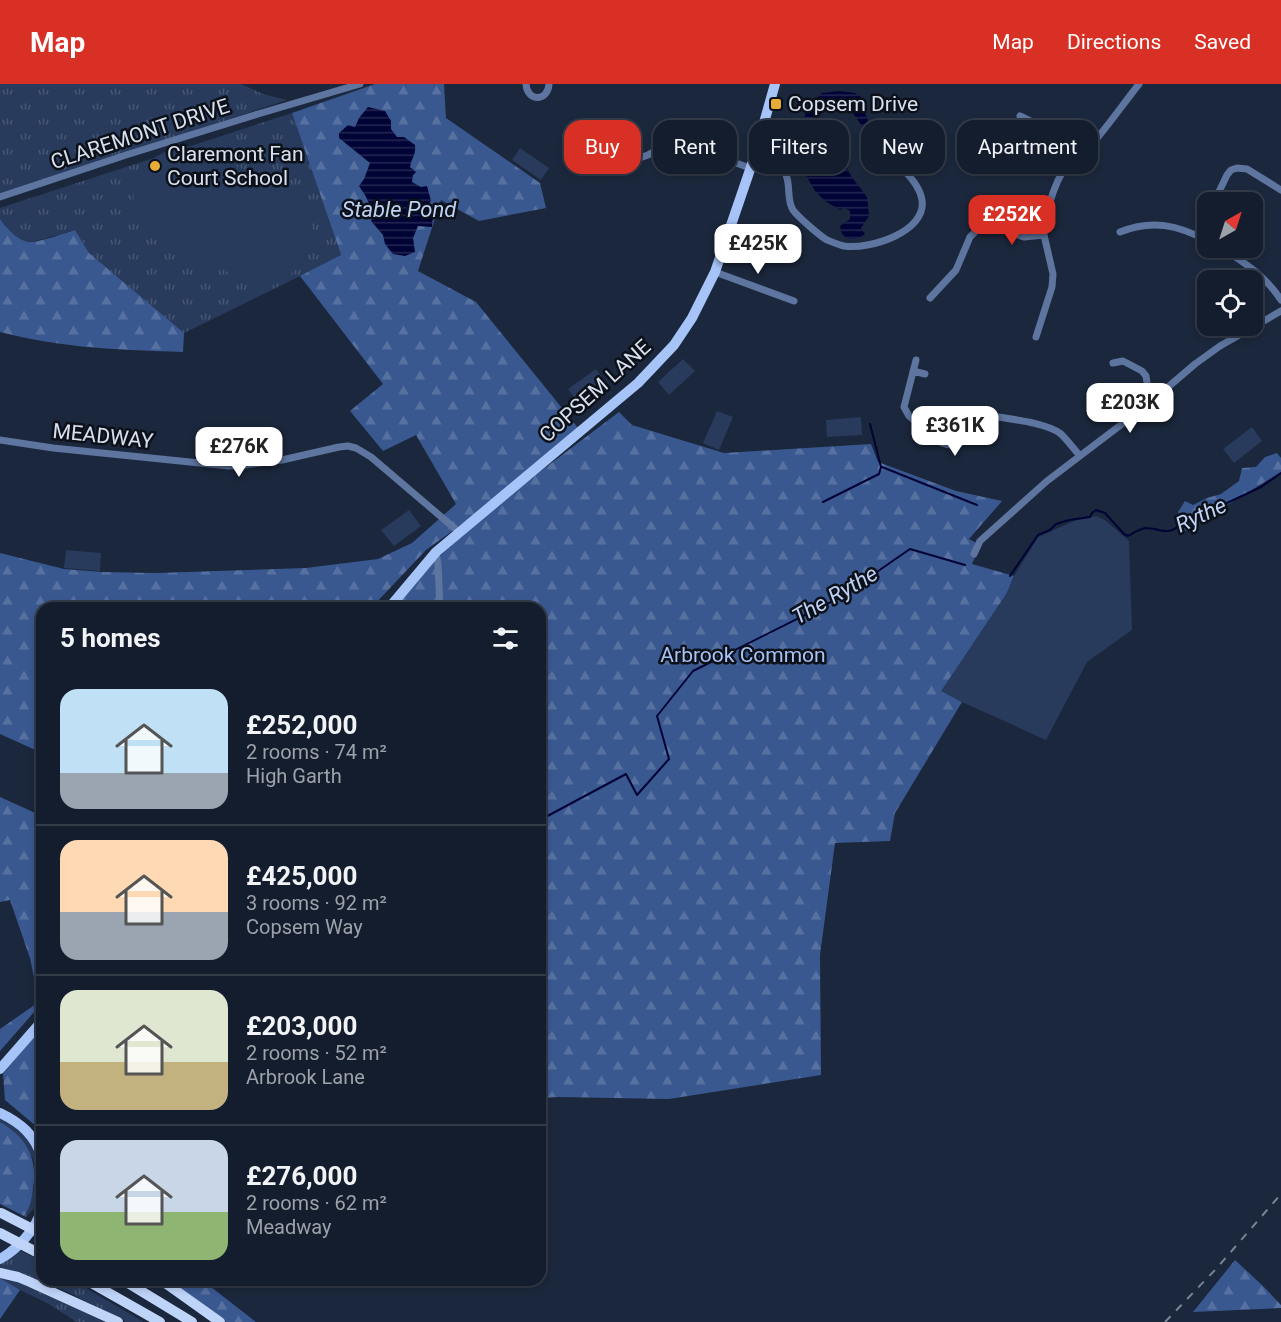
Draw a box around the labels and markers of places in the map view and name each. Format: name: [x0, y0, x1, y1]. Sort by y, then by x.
place label: Copsem Drive: [788, 92, 918, 116]
marker: Copsem Drive: [769, 97, 783, 111]
place label: Claremont Fan Court School: [167, 142, 304, 190]
marker: Claremont Fan Court School: [148, 159, 162, 173]
pin: £252K: [970, 195, 1054, 246]
pin: £425K: [716, 224, 800, 275]
pin: £203K: [1088, 383, 1172, 434]
pin: £361K: [913, 406, 997, 457]
pin: £276K: [197, 427, 281, 478]

